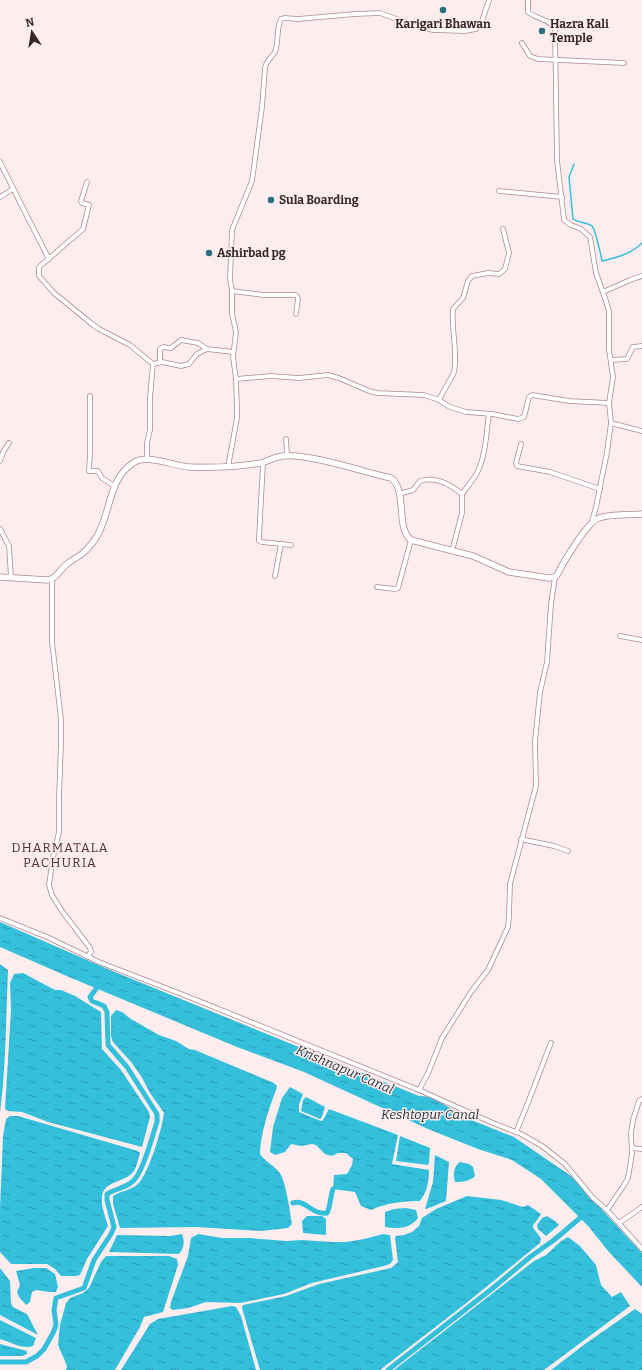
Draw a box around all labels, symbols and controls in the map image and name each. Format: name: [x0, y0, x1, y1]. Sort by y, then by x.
marker: Karigari Bhawan: [438, 5, 448, 15]
north arrow: [12, 12, 52, 52]
text: N: [25, 15, 36, 30]
place label: Karigari Bhawan: [395, 17, 491, 31]
place label: Hazra Kali Temple: [550, 17, 609, 45]
marker: Hazra Kali Temple: [537, 26, 547, 36]
place label: Sula Boarding: [279, 193, 359, 207]
marker: Sula Boarding: [266, 195, 276, 205]
place label: Ashirbad pg: [217, 246, 286, 260]
marker: Ashirbad pg: [204, 248, 214, 258]
district label: DHARMATALA PACHURIA: [11, 840, 109, 870]
water label: Krishnapur Canal: [294, 1042, 396, 1097]
water label: Keshtopur Canal: [381, 1107, 480, 1122]

